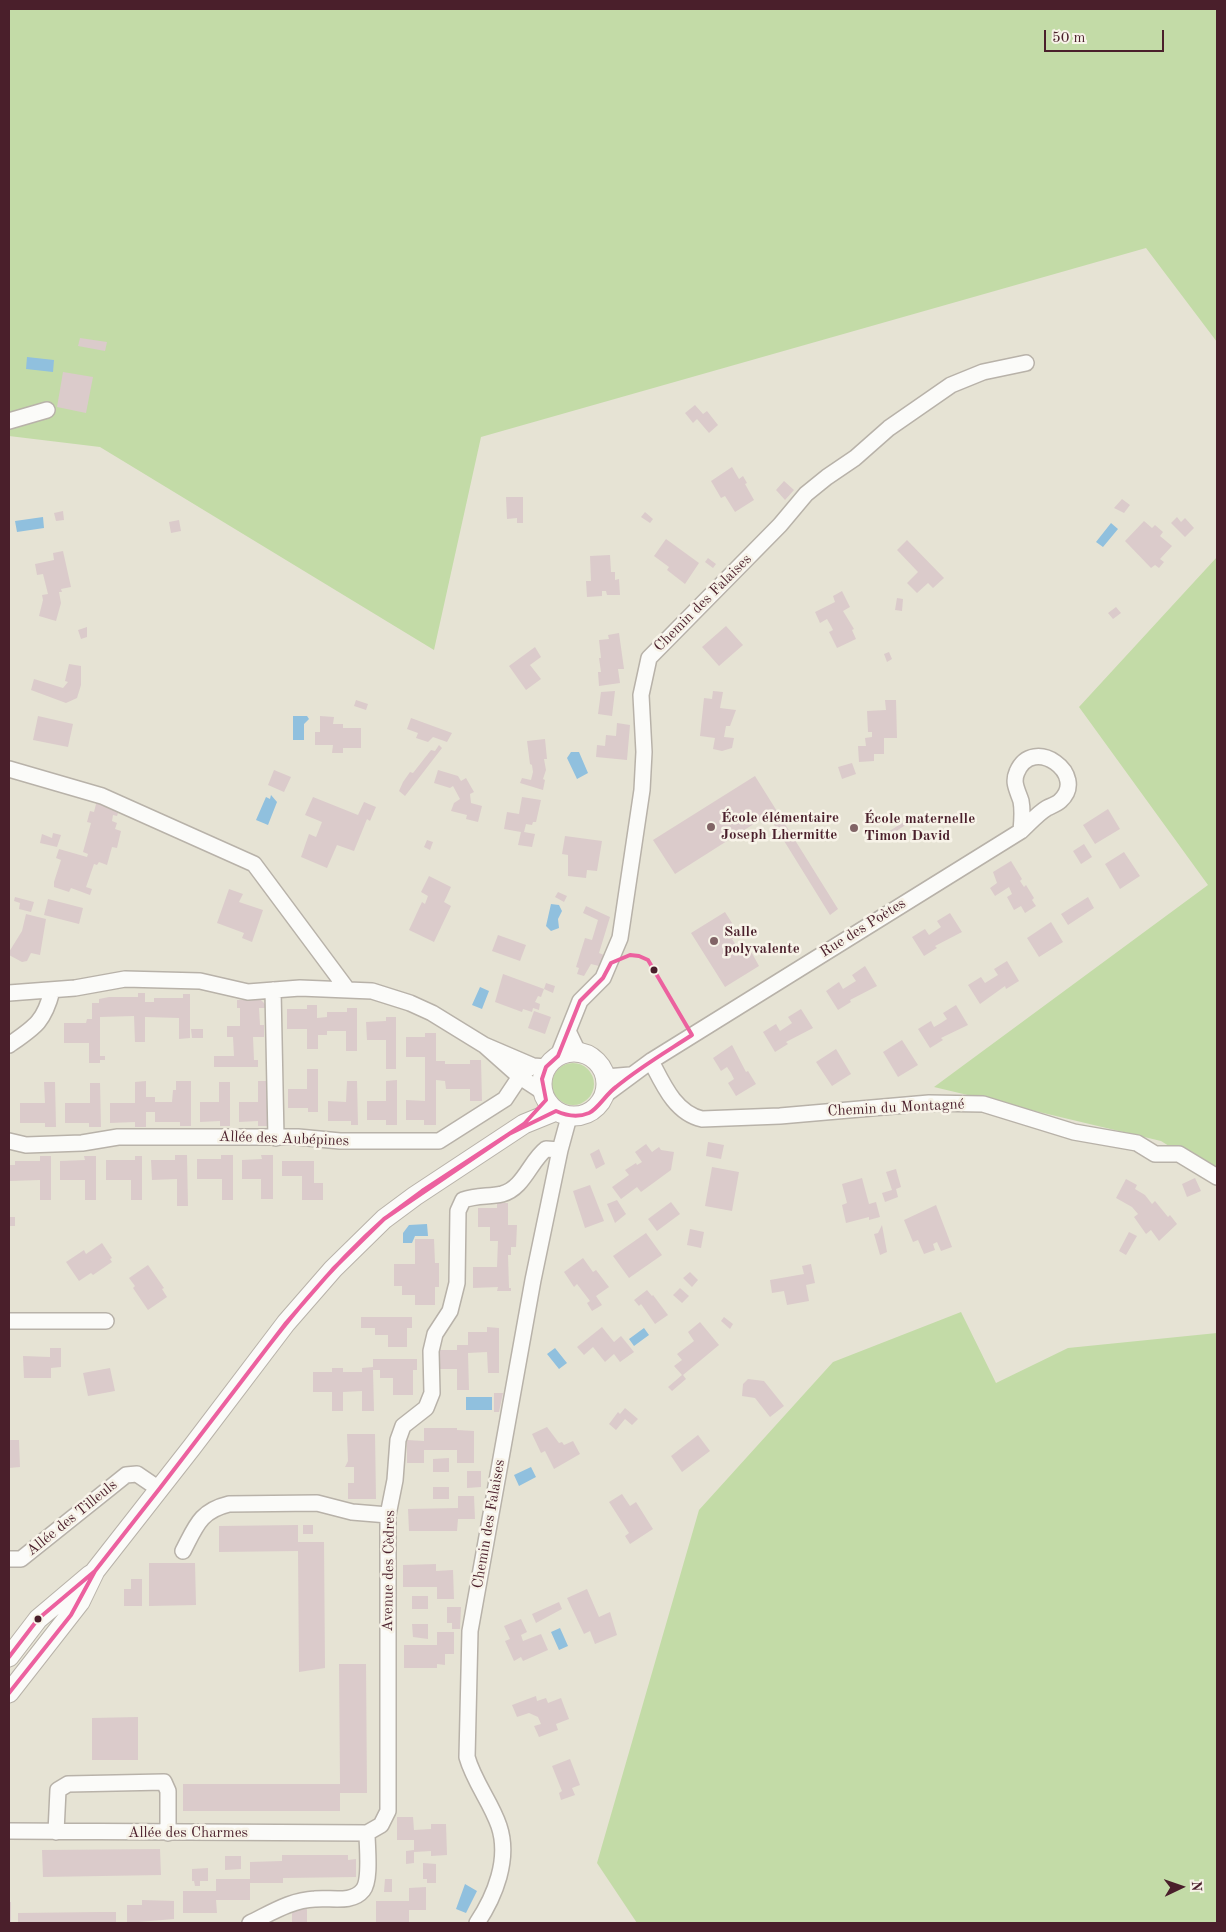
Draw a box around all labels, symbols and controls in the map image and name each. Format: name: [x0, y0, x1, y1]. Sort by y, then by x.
scale bar: [1046, 20, 1166, 52]
text: 50 m: [1052, 31, 1086, 46]
street label: Chemin des Falaises: [650, 550, 756, 656]
place label: École élémentaire Joseph Lhermitte: [721, 809, 839, 844]
place label: École maternelle Timon David: [864, 810, 975, 845]
marker: École élémentaire Joseph Lhermitte: [705, 821, 717, 833]
marker: École maternelle Timon David: [848, 822, 860, 834]
street label: Rue des Poètes: [817, 894, 909, 962]
place label: Salle polyvalente: [724, 923, 800, 958]
marker: Salle polyvalente: [708, 935, 720, 947]
unlabelled marker: [649, 965, 659, 975]
street label: Chemin du Montagné: [827, 1095, 965, 1121]
street label: Allée des Aubépines: [219, 1128, 349, 1150]
street label: Chemin des Falaises: [469, 1458, 509, 1590]
street label: Allée des Tilleuls: [23, 1476, 121, 1560]
street label: Avenue des Cèdres: [379, 1510, 399, 1632]
unlabelled marker: [33, 1614, 43, 1624]
street label: Allée des Charmes: [128, 1824, 248, 1842]
north arrow: [1156, 1862, 1206, 1912]
text: N: [1189, 1880, 1203, 1892]

